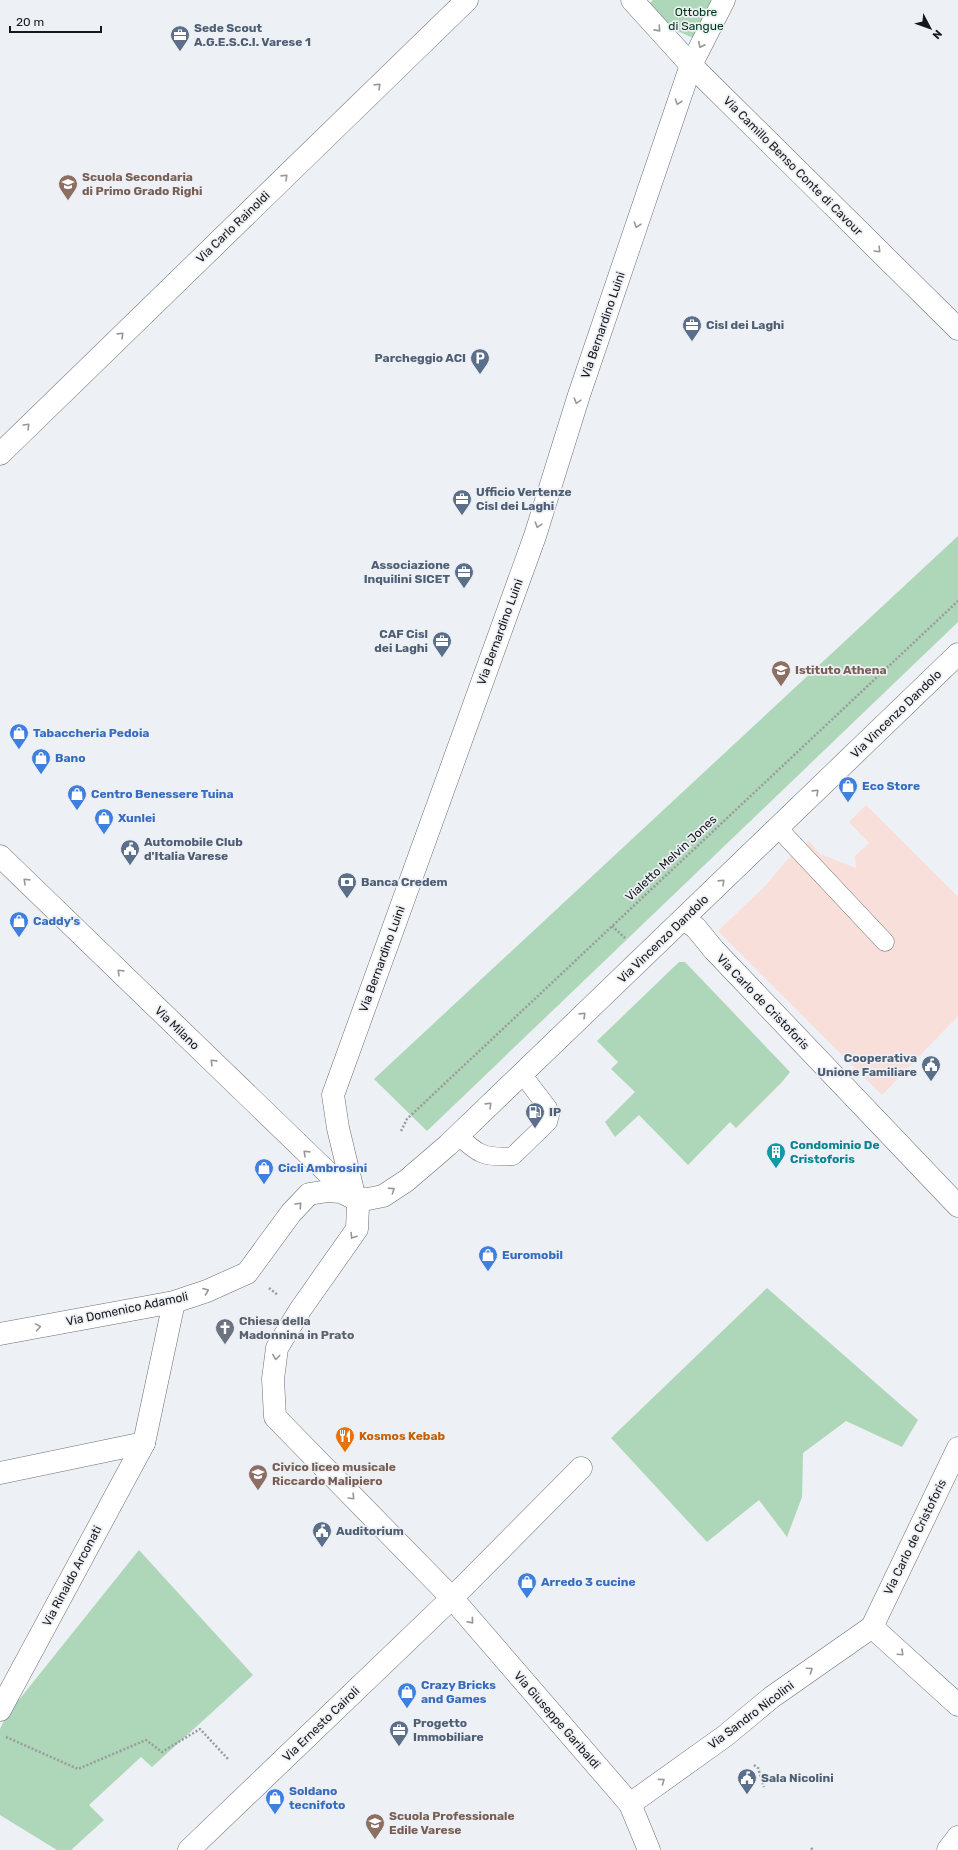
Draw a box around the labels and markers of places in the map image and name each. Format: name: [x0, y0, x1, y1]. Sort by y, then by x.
place label: Sede Scout A.G.E.S.C.I. Varese 1: [194, 21, 311, 49]
office icon: Sede Scout A.G.E.S.C.I. Varese 1: [169, 24, 191, 52]
place label: Scuola Secondaria di Primo Grado Righi: [82, 170, 203, 198]
school or university icon: Scuola Secondaria di Primo Grado Righi: [57, 173, 79, 201]
office icon: Cisl dei Laghi: [681, 314, 703, 342]
place label: Cisl dei Laghi: [706, 318, 784, 332]
parking icon: Parcheggio ACI: [469, 347, 491, 375]
place label: Parcheggio ACI: [375, 351, 466, 365]
place label: Ufficio Vertenze Cisl dei Laghi: [476, 485, 572, 513]
office icon: Ufficio Vertenze Cisl dei Laghi: [451, 488, 473, 516]
place label: Associazione Inquilini SICET: [364, 558, 450, 586]
office icon: Associazione Inquilini SICET: [453, 561, 475, 589]
place label: CAF Cisl dei Laghi: [374, 627, 428, 655]
office icon: CAF Cisl dei Laghi: [431, 630, 453, 658]
school or university icon: Istituto Athena: [770, 659, 792, 687]
place label: Istituto Athena: [795, 663, 887, 677]
shop icon: Tabaccheria Pedoia: [8, 722, 30, 750]
place label: Tabaccheria Pedoia: [33, 726, 149, 740]
shop icon: Bano: [30, 747, 52, 775]
place label: Bano: [55, 751, 86, 765]
shop icon: Eco Store: [837, 775, 859, 803]
place label: Eco Store: [862, 779, 920, 793]
shop icon: Centro Benessere Tuina: [66, 783, 88, 811]
place label: Centro Benessere Tuina: [91, 787, 234, 801]
shop icon: Xunlei: [93, 807, 115, 835]
place label: Xunlei: [118, 811, 155, 825]
place label: Automobile Club d'Italia Varese: [144, 835, 243, 863]
public building icon: Automobile Club d'Italia Varese: [119, 838, 141, 866]
bank icon: Banca Credem: [336, 871, 358, 899]
place label: Banca Credem: [361, 875, 448, 889]
shop icon: Caddy's: [8, 910, 30, 938]
place label: Caddy's: [33, 914, 81, 928]
place label: Cooperativa Unione Familiare: [817, 1051, 917, 1079]
public building icon: Cooperativa Unione Familiare: [920, 1054, 942, 1082]
fuel station icon: IP: [524, 1101, 546, 1129]
place label: IP: [549, 1105, 561, 1119]
place label: Condominio De Cristoforis: [790, 1138, 880, 1166]
building icon: Condominio De Cristoforis: [765, 1141, 787, 1169]
shop icon: Cicli Ambrosini: [253, 1157, 275, 1185]
place label: Cicli Ambrosini: [278, 1161, 367, 1175]
shop icon: Euromobil: [477, 1244, 499, 1272]
place label: Euromobil: [502, 1248, 563, 1262]
place label: Chiesa della Madonnina in Prato: [239, 1314, 354, 1342]
church icon: Chiesa della Madonnina in Prato: [214, 1317, 236, 1345]
restaurant icon: Kosmos Kebab: [334, 1425, 356, 1453]
place label: Kosmos Kebab: [359, 1429, 445, 1443]
place label: Civico liceo musicale Riccardo Malipiero: [272, 1460, 396, 1488]
school or university icon: Civico liceo musicale Riccardo Malipiero: [247, 1463, 269, 1491]
public building icon: Auditorium: [311, 1520, 333, 1548]
place label: Auditorium: [336, 1524, 404, 1538]
shop icon: Arredo 3 cucine: [516, 1571, 538, 1599]
place label: Arredo 3 cucine: [541, 1575, 636, 1589]
place label: Crazy Bricks and Games: [421, 1678, 496, 1706]
shop icon: Crazy Bricks and Games: [396, 1681, 418, 1709]
place label: Progetto Immobiliare: [413, 1716, 484, 1744]
office icon: Progetto Immobiliare: [388, 1719, 410, 1747]
public building icon: Sala Nicolini: [736, 1767, 758, 1795]
place label: Sala Nicolini: [761, 1771, 834, 1785]
place label: Soldano tecnifoto: [289, 1784, 345, 1812]
shop icon: Soldano tecnifoto: [264, 1787, 286, 1815]
place label: Scuola Professionale Edile Varese: [389, 1809, 515, 1837]
school or university icon: Scuola Professionale Edile Varese: [364, 1812, 386, 1840]

